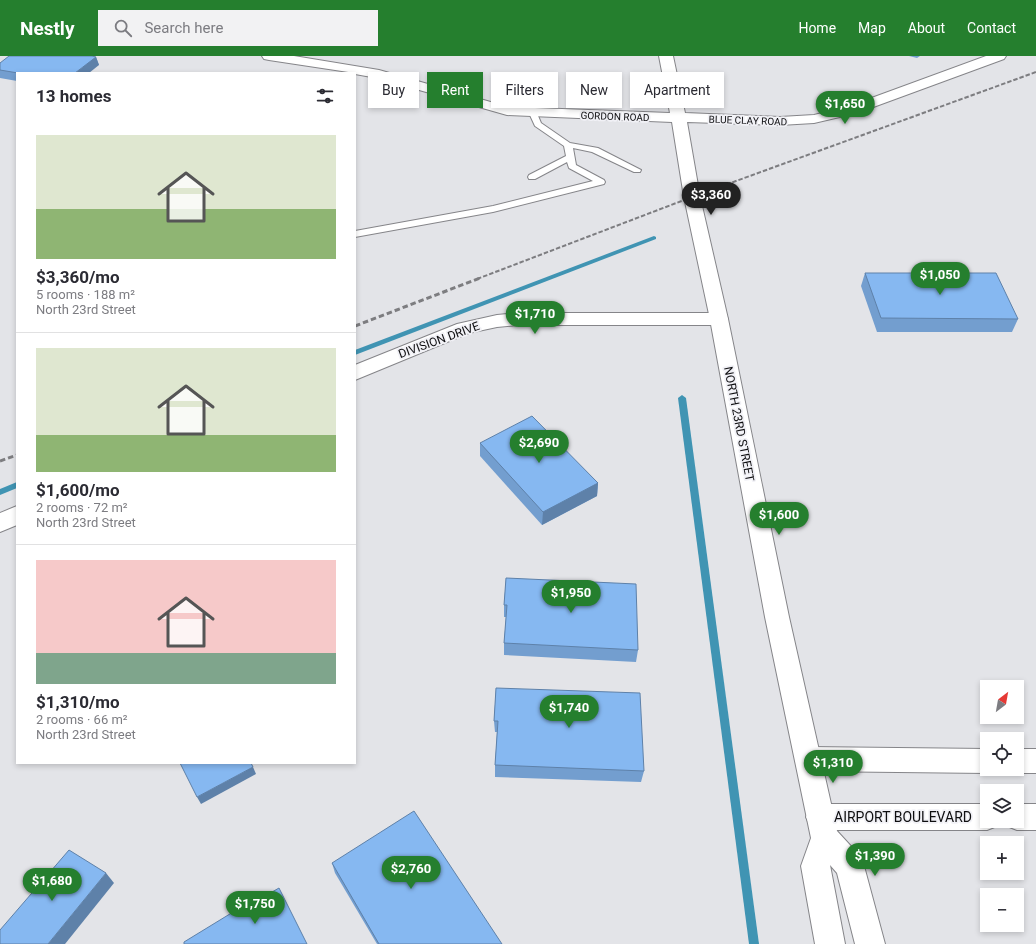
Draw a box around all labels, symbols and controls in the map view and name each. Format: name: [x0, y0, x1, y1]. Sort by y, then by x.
search box: [98, 10, 378, 46]
text: Nestly: [20, 17, 74, 40]
icon: search: [112, 17, 134, 39]
text: Search here: [144, 19, 223, 37]
text: Home: [798, 20, 836, 36]
text: Map: [858, 20, 886, 36]
text: About: [908, 20, 945, 36]
text: Contact: [967, 20, 1016, 36]
chip: Buy: [368, 72, 419, 108]
chip: Rent: [427, 72, 483, 108]
chip: Filters: [491, 72, 558, 108]
chip: New: [566, 72, 622, 108]
chip: Apartment: [630, 72, 724, 108]
icon: filters: [314, 85, 336, 107]
text: 13 homes: [36, 86, 112, 106]
pin: $1,650: [812, 91, 878, 125]
text: $1,650: [825, 96, 865, 111]
street label: GORDON ROAD: [580, 110, 650, 123]
street label: BLUE CLAY ROAD: [709, 114, 787, 127]
icon: home: [150, 161, 222, 233]
pin: $3,360: [678, 182, 744, 216]
text: $3,360: [691, 187, 731, 202]
pin: $1,050: [907, 262, 973, 296]
text: $3,360/mo: [36, 267, 120, 287]
text: $1,050: [920, 267, 960, 282]
text: 5 rooms · 188 m²: [36, 287, 135, 302]
pin: $1,710: [502, 301, 568, 335]
text: North 23rd Street: [36, 302, 136, 317]
text: $1,710: [515, 306, 555, 321]
street label: DIVISION DRIVE: [397, 319, 482, 361]
street label: NORTH 23RD STREET: [721, 365, 757, 483]
icon: home: [150, 374, 222, 446]
pin: $2,690: [506, 430, 572, 464]
text: $2,690: [519, 435, 559, 450]
text: $1,600/mo: [36, 480, 120, 500]
text: 2 rooms · 72 m²: [36, 500, 128, 515]
pin: $1,600: [746, 502, 812, 536]
text: $1,600: [759, 507, 799, 522]
text: North 23rd Street: [36, 515, 136, 530]
pin: $1,950: [538, 580, 604, 614]
text: $1,950: [551, 585, 591, 600]
icon: home: [150, 586, 222, 658]
north arrow: [980, 680, 1024, 724]
map controls: [980, 680, 1024, 932]
text: $1,310/mo: [36, 692, 120, 712]
pin: $1,740: [536, 695, 602, 729]
text: $1,740: [549, 700, 589, 715]
text: 2 rooms · 66 m²: [36, 712, 128, 727]
text: North 23rd Street: [36, 727, 136, 742]
button: locate: [980, 732, 1024, 776]
pin: $1,310: [800, 750, 866, 784]
text: $1,310: [813, 755, 853, 770]
button: layers: [980, 784, 1024, 828]
street label: AIRPORT BOULEVARD: [834, 809, 972, 825]
button: +: [980, 836, 1024, 880]
pin: $1,390: [842, 843, 908, 877]
text: $1,390: [855, 848, 895, 863]
pin: $2,760: [378, 856, 444, 890]
text: $2,760: [391, 861, 431, 876]
pin: $1,680: [19, 868, 85, 902]
text: $1,680: [32, 873, 72, 888]
button: −: [980, 888, 1024, 932]
pin: $1,750: [222, 891, 288, 925]
text: $1,750: [235, 896, 275, 911]

